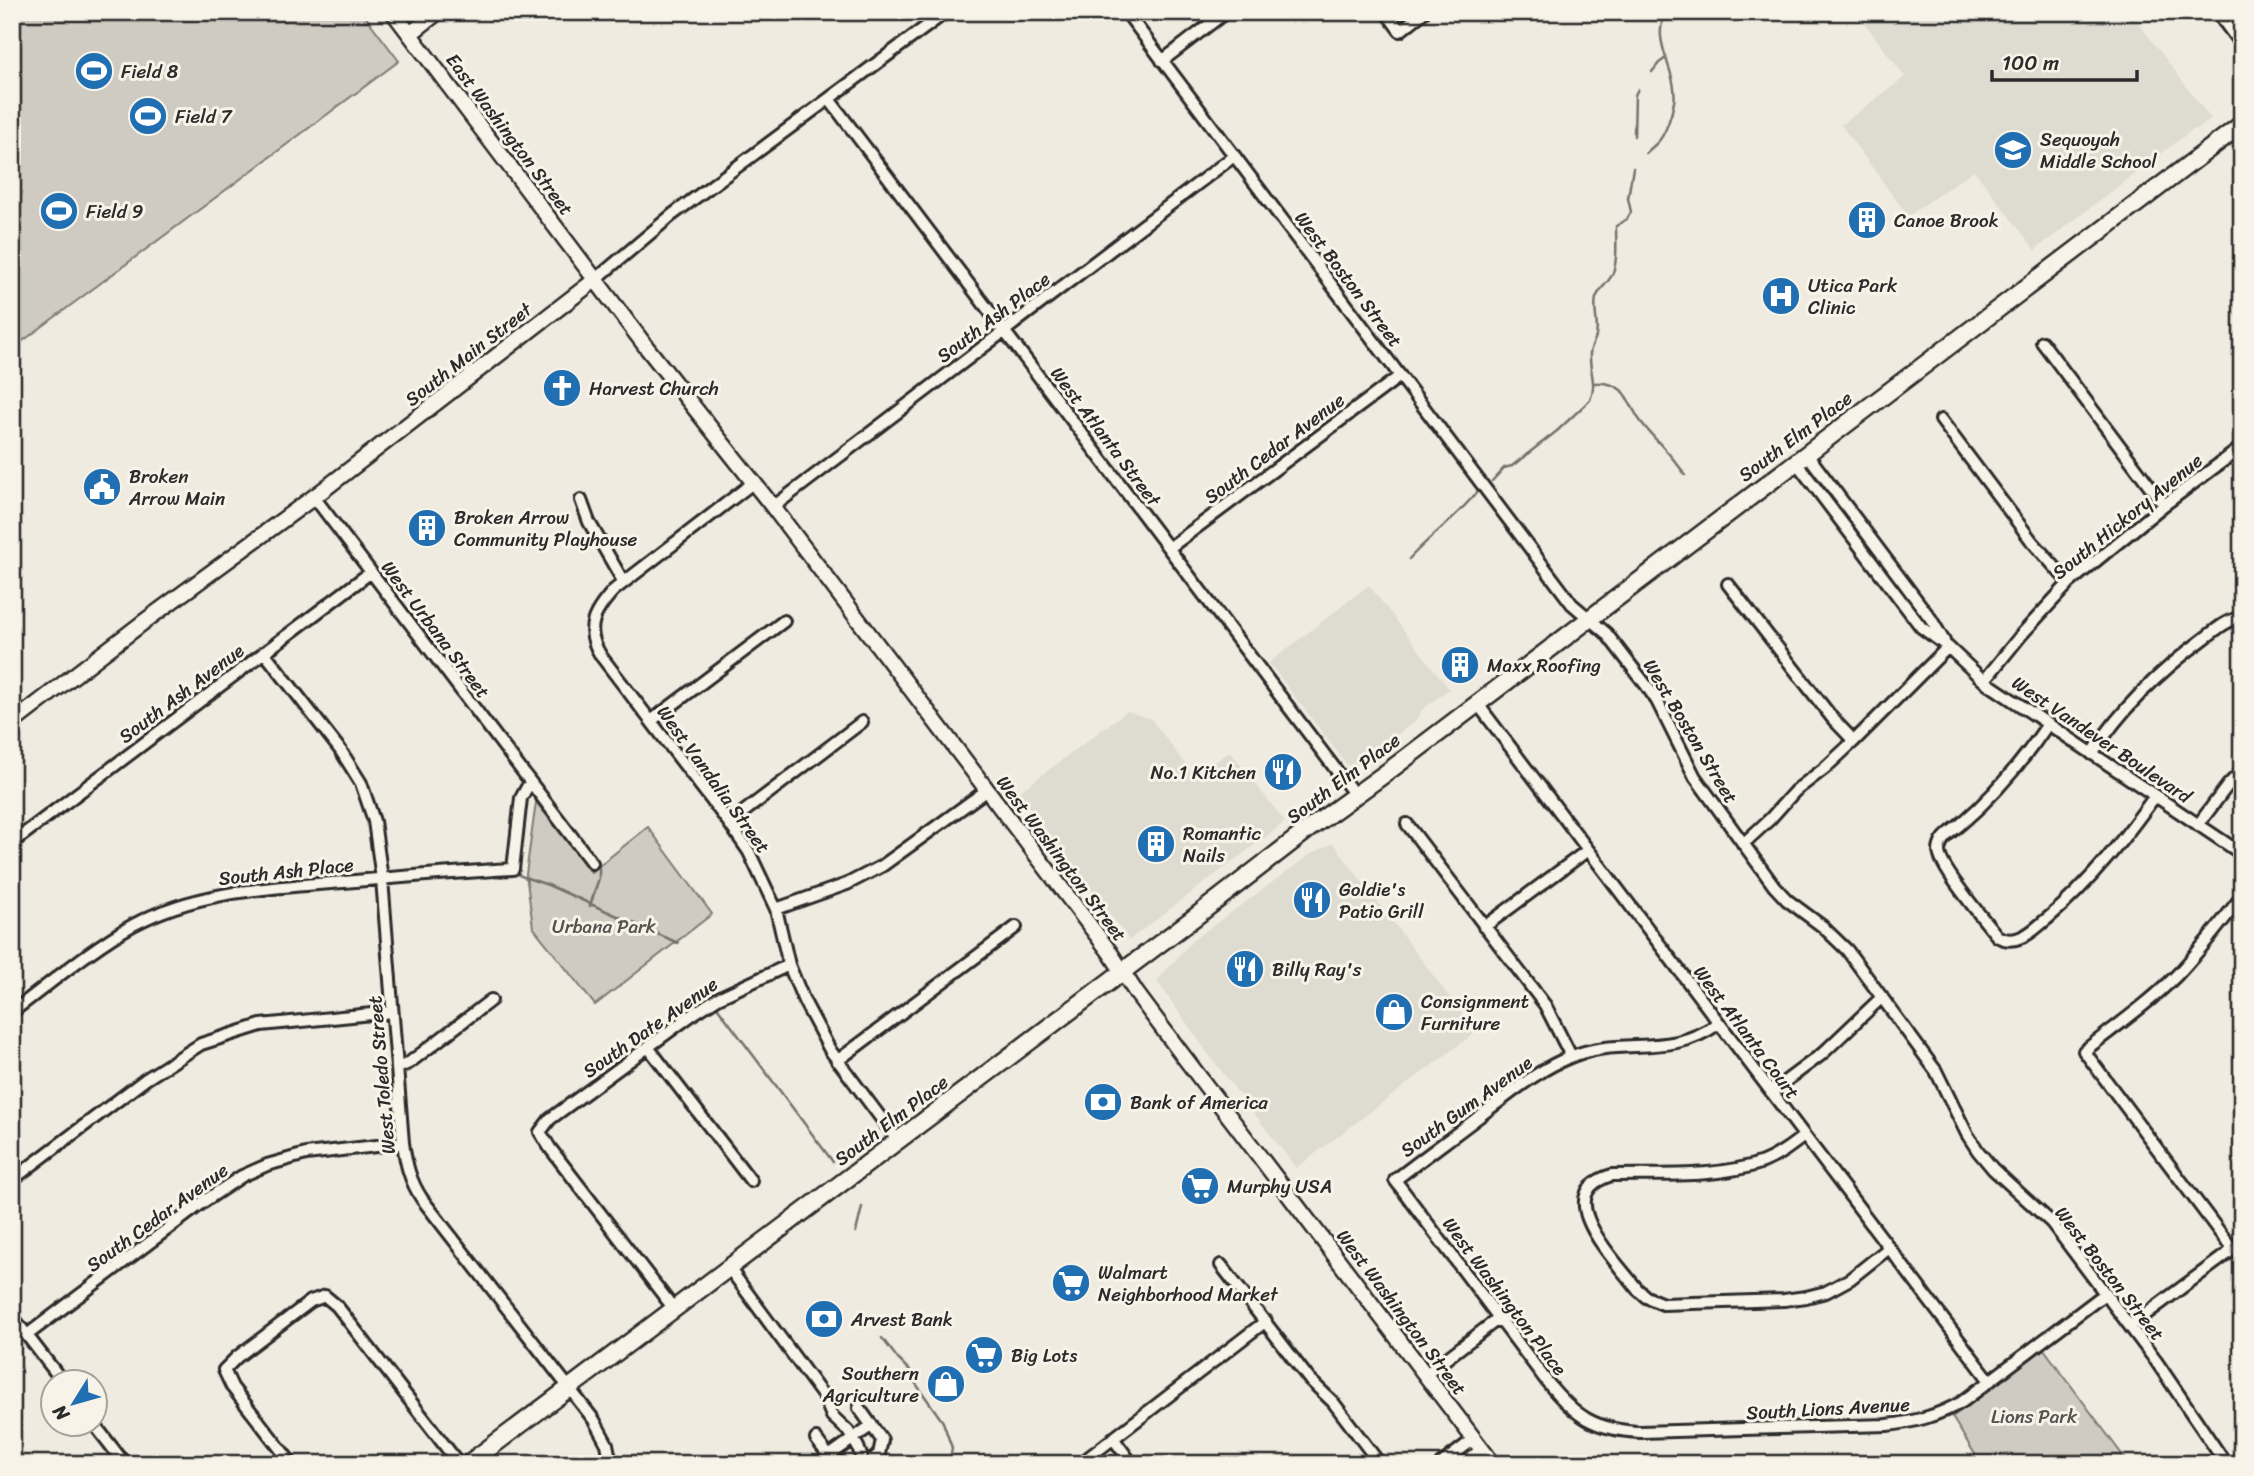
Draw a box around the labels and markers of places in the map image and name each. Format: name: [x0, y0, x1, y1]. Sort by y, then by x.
sports icon: Field 8: [73, 50, 115, 92]
place label: Field 8: [121, 55, 179, 88]
sports icon: Field 7: [127, 95, 169, 137]
place label: Field 7: [175, 100, 233, 133]
place label: Sequoyah Middle School: [2040, 123, 2157, 178]
school or university icon: Sequoyah Middle School: [1992, 129, 2034, 171]
sports icon: Field 9: [38, 190, 80, 232]
place label: Field 9: [86, 195, 143, 228]
building icon: Canoe Brook: [1846, 199, 1888, 241]
place label: Canoe Brook: [1894, 204, 1999, 237]
place label: Utica Park Clinic: [1808, 269, 1898, 324]
hospital icon: Utica Park Clinic: [1760, 275, 1802, 317]
church icon: Harvest Church: [541, 367, 583, 409]
place label: Harvest Church: [589, 372, 719, 405]
place label: Broken Arrow Main: [128, 460, 225, 515]
public building icon: Broken Arrow Main: [81, 466, 123, 508]
place label: Broken Arrow Community Playhouse: [454, 501, 637, 556]
building icon: Broken Arrow Community Playhouse: [406, 507, 448, 549]
building icon: Maxx Roofing: [1439, 644, 1481, 686]
place label: Maxx Roofing: [1487, 649, 1601, 682]
restaurant icon: No.1 Kitchen: [1262, 751, 1304, 793]
place label: No.1 Kitchen: [1150, 756, 1256, 789]
place label: Romantic Nails: [1183, 817, 1261, 872]
building icon: Romantic Nails: [1135, 823, 1177, 865]
place label: Goldie's Patio Grill: [1339, 873, 1424, 928]
restaurant icon: Goldie's Patio Grill: [1291, 879, 1333, 921]
restaurant icon: Billy Ray's: [1224, 948, 1266, 990]
place label: Billy Ray's: [1272, 953, 1362, 986]
place label: Consignment Furniture: [1421, 985, 1529, 1040]
shop icon: Consignment Furniture: [1373, 991, 1415, 1033]
bank icon: Bank of America: [1082, 1081, 1124, 1123]
place label: Bank of America: [1130, 1086, 1268, 1119]
supermarket icon: Murphy USA: [1179, 1165, 1221, 1207]
place label: Murphy USA: [1227, 1170, 1332, 1203]
place label: Walmart Neighborhood Market: [1098, 1256, 1279, 1311]
supermarket icon: Walmart Neighborhood Market: [1050, 1262, 1092, 1304]
bank icon: Arvest Bank: [803, 1298, 845, 1340]
place label: Arvest Bank: [850, 1303, 953, 1336]
supermarket icon: Big Lots: [963, 1334, 1005, 1376]
place label: Big Lots: [1011, 1339, 1078, 1372]
place label: Southern Agriculture: [822, 1357, 919, 1412]
shop icon: Southern Agriculture: [925, 1363, 967, 1405]

